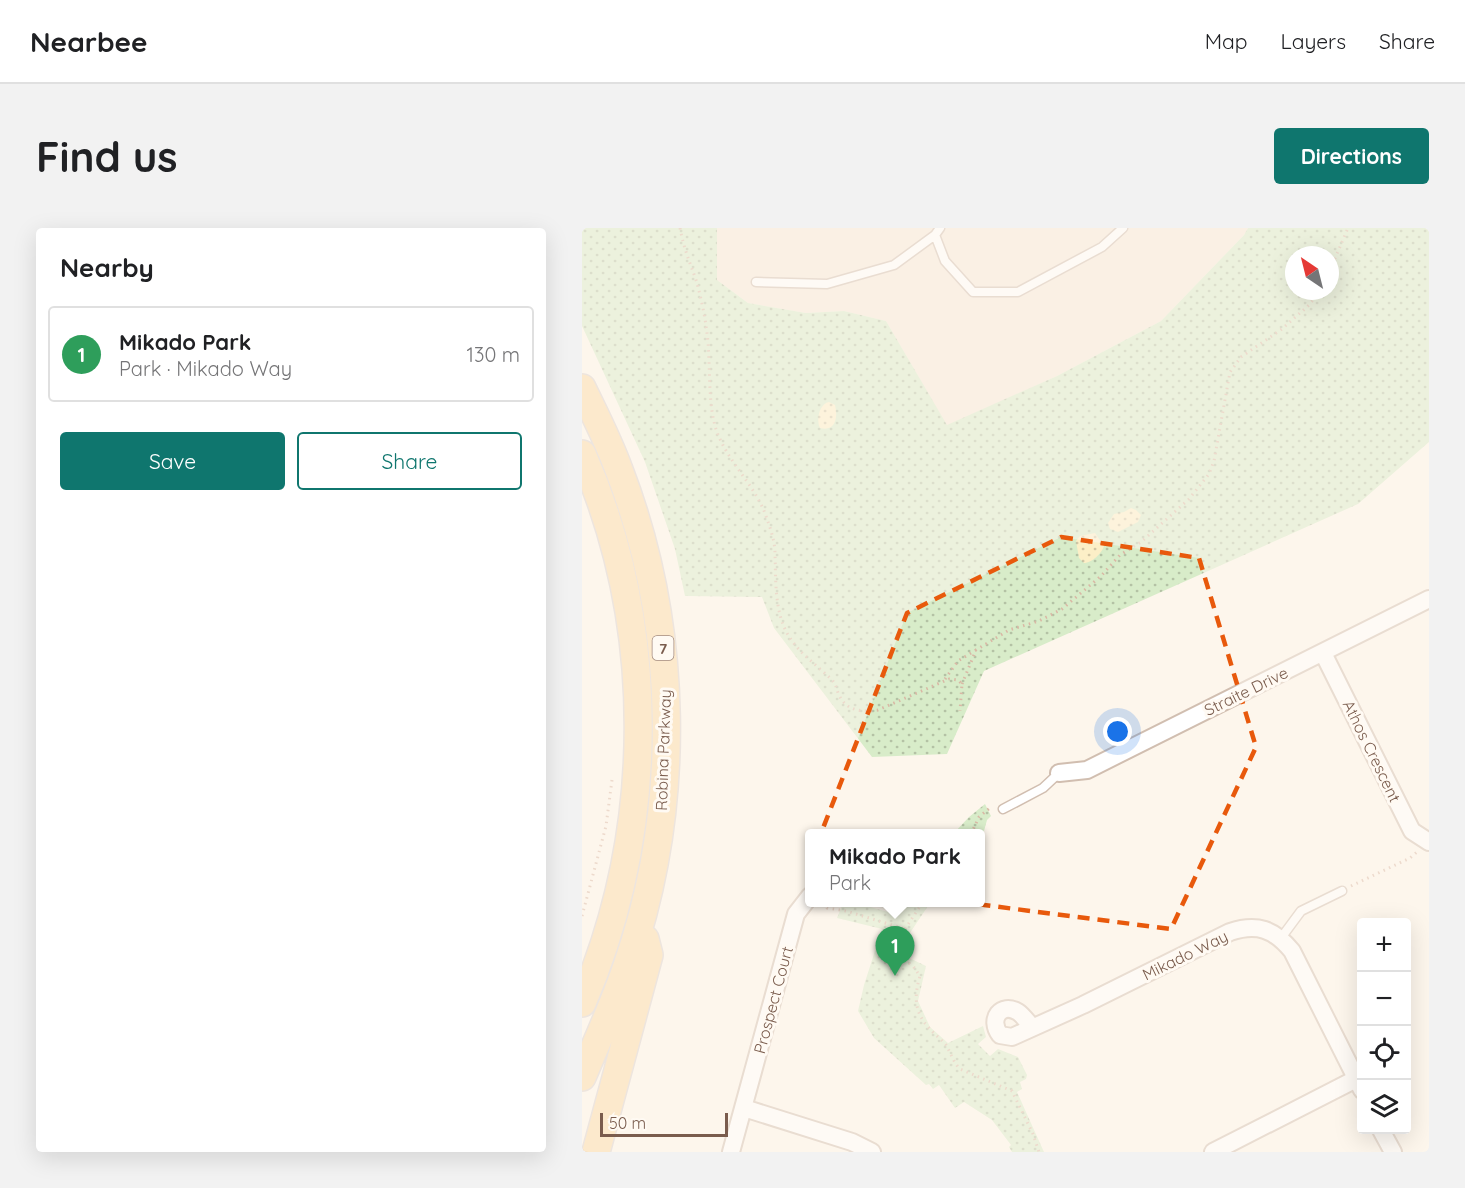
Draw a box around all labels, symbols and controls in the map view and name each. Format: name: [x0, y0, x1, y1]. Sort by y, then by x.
text: Nearbee: [30, 24, 148, 59]
text: Map: [1205, 28, 1248, 54]
text: Layers: [1281, 28, 1346, 54]
text: Share: [1379, 28, 1435, 54]
button: Directions: [1274, 128, 1429, 184]
text: Find us: [36, 130, 178, 183]
north arrow: [1285, 246, 1339, 300]
text: Nearby: [60, 251, 154, 284]
text: Mikado Park: [119, 328, 251, 356]
text: 1: [78, 342, 85, 367]
text: 130 m: [467, 342, 520, 367]
text: Park · Mikado Way: [119, 356, 292, 381]
button: Save: [60, 432, 285, 490]
button: Share: [297, 432, 522, 490]
road number: 7: [652, 636, 674, 660]
street label: Straite Drive: [1201, 662, 1291, 720]
street label: Robina Parkway: [651, 689, 675, 811]
street label: Athos Crescent: [1339, 697, 1405, 805]
your location: [1103, 717, 1132, 746]
popup: [805, 829, 985, 907]
text: Mikado Park: [829, 842, 961, 870]
text: Park: [829, 870, 871, 895]
map controls: [1357, 918, 1411, 1134]
button: +: [1357, 918, 1411, 972]
pin: 1: [876, 926, 914, 976]
street label: Mikado Way: [1139, 926, 1231, 984]
street label: Prospect Court: [749, 944, 797, 1056]
button: −: [1357, 972, 1411, 1026]
button: locate: [1357, 1026, 1411, 1080]
button: layers: [1357, 1080, 1411, 1134]
scale bar: [600, 1110, 728, 1138]
text: 50 m: [609, 1113, 646, 1133]

